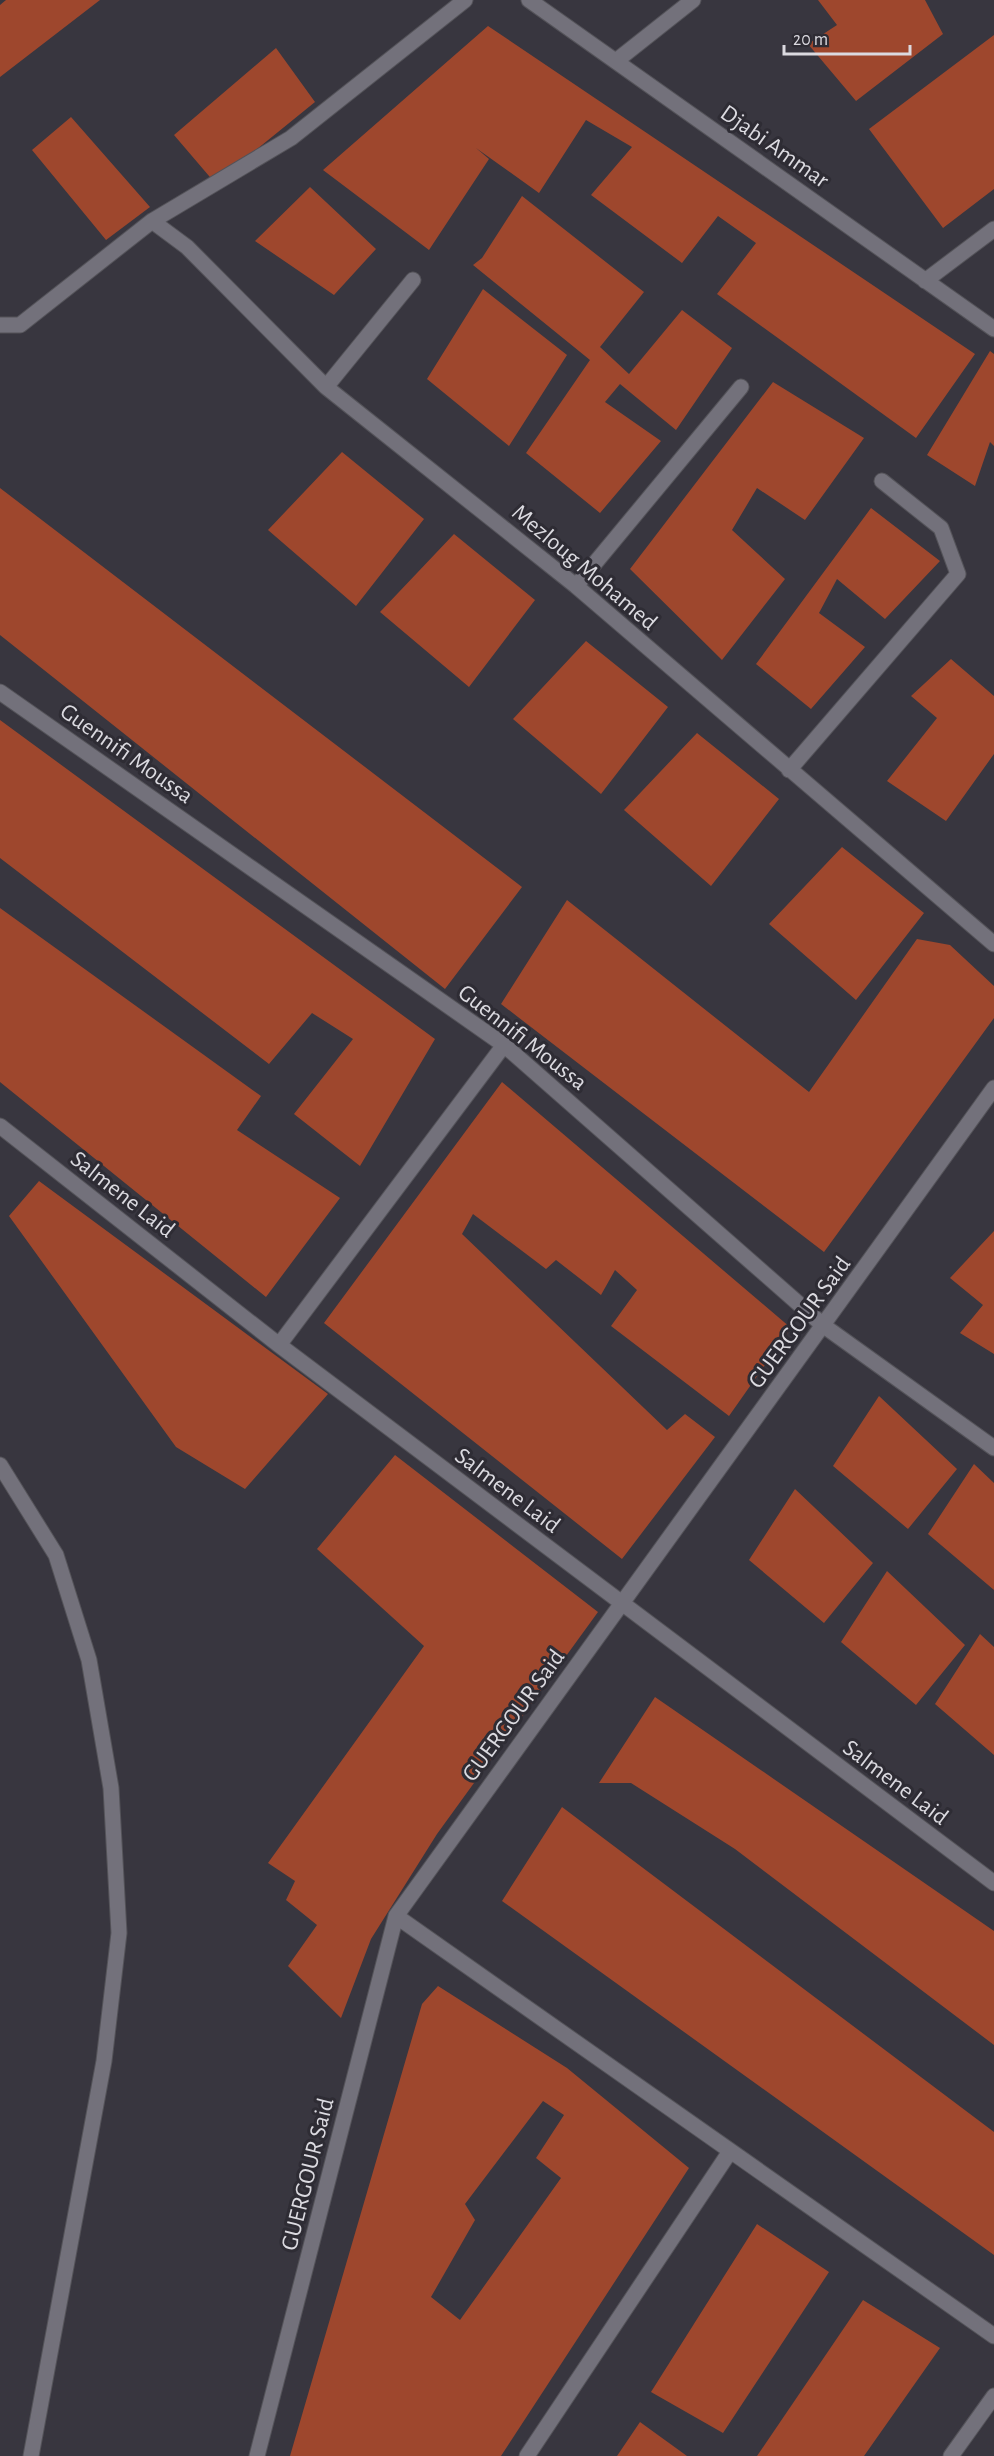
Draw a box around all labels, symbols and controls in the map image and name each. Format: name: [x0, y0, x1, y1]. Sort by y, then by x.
scale bar: [784, 18, 910, 56]
text: 20 m: [793, 31, 828, 49]
street label: Djabi Ammar: [716, 101, 833, 193]
street label: Mezloug Mohamed: [507, 500, 662, 635]
street label: Guennifi Moussa: [56, 699, 197, 808]
street label: Guennifi Moussa: [453, 980, 591, 1095]
street label: Salmene Laid: [66, 1147, 179, 1243]
street label: GUERGOUR Said: [744, 1252, 855, 1393]
street label: Salmene Laid: [450, 1444, 564, 1538]
street label: GUERGOUR Said: [458, 1645, 569, 1786]
street label: Salmene Laid: [838, 1736, 952, 1830]
street label: GUERGOUR Said: [277, 2096, 339, 2253]

